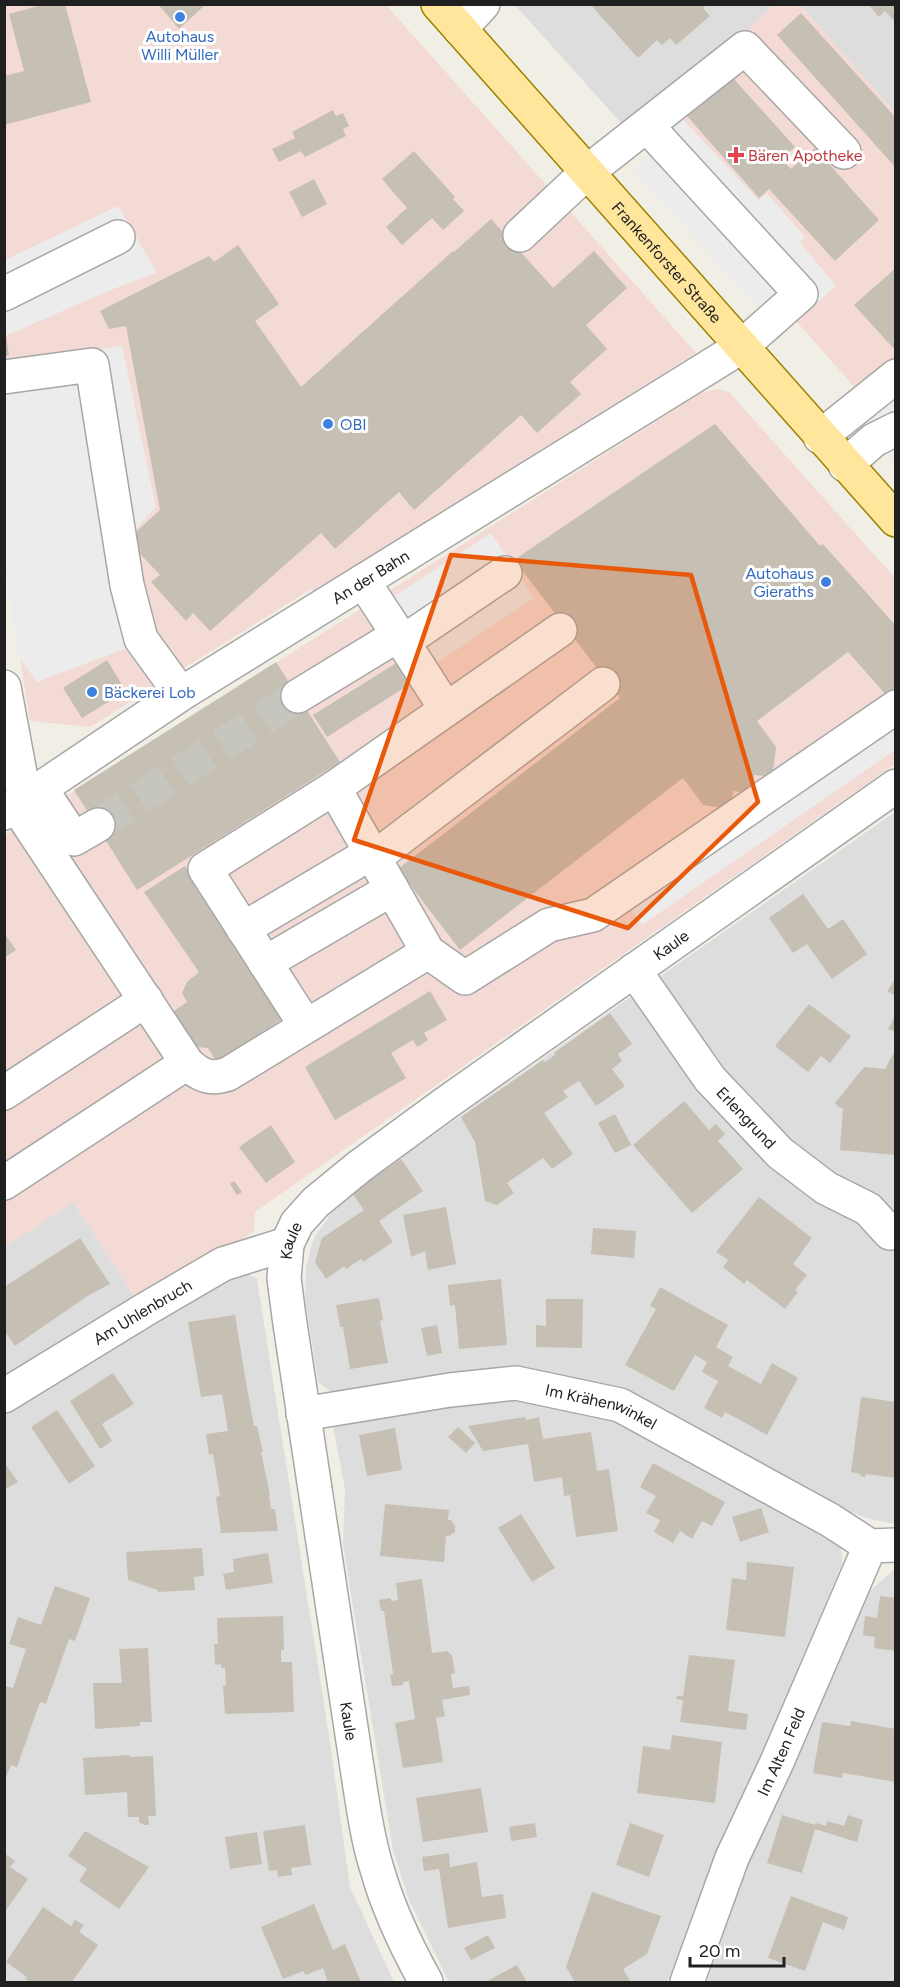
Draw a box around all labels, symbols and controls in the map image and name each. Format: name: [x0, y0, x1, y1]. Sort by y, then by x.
marker: Autohaus Willi Müller: [173, 10, 187, 24]
place label: Autohaus Willi Müller: [141, 27, 219, 64]
place label: Bären Apotheke: [748, 146, 863, 165]
marker: Bären Apotheke: [729, 148, 743, 162]
street label: Frankenforster Straße: [608, 198, 726, 327]
place label: OBI: [340, 415, 367, 434]
marker: OBI: [321, 417, 335, 431]
street label: An der Bahn: [329, 546, 413, 608]
place label: Autohaus Gieraths: [745, 564, 814, 601]
marker: Autohaus Gieraths: [819, 575, 833, 589]
place label: Bäckerei Lob: [104, 683, 196, 702]
marker: Bäckerei Lob: [85, 685, 99, 699]
street label: Kaule: [650, 926, 693, 964]
street label: Erlengrund: [712, 1083, 780, 1153]
street label: Kaule: [277, 1219, 306, 1260]
street label: Am Uhlenbruch: [90, 1275, 195, 1349]
street label: Im Krähenwinkel: [544, 1380, 660, 1433]
street label: Kaule: [336, 1700, 361, 1742]
street label: Im Alten Feld: [754, 1705, 809, 1799]
scale bar: [690, 1930, 784, 1968]
text: 20 m: [699, 1940, 740, 1962]

